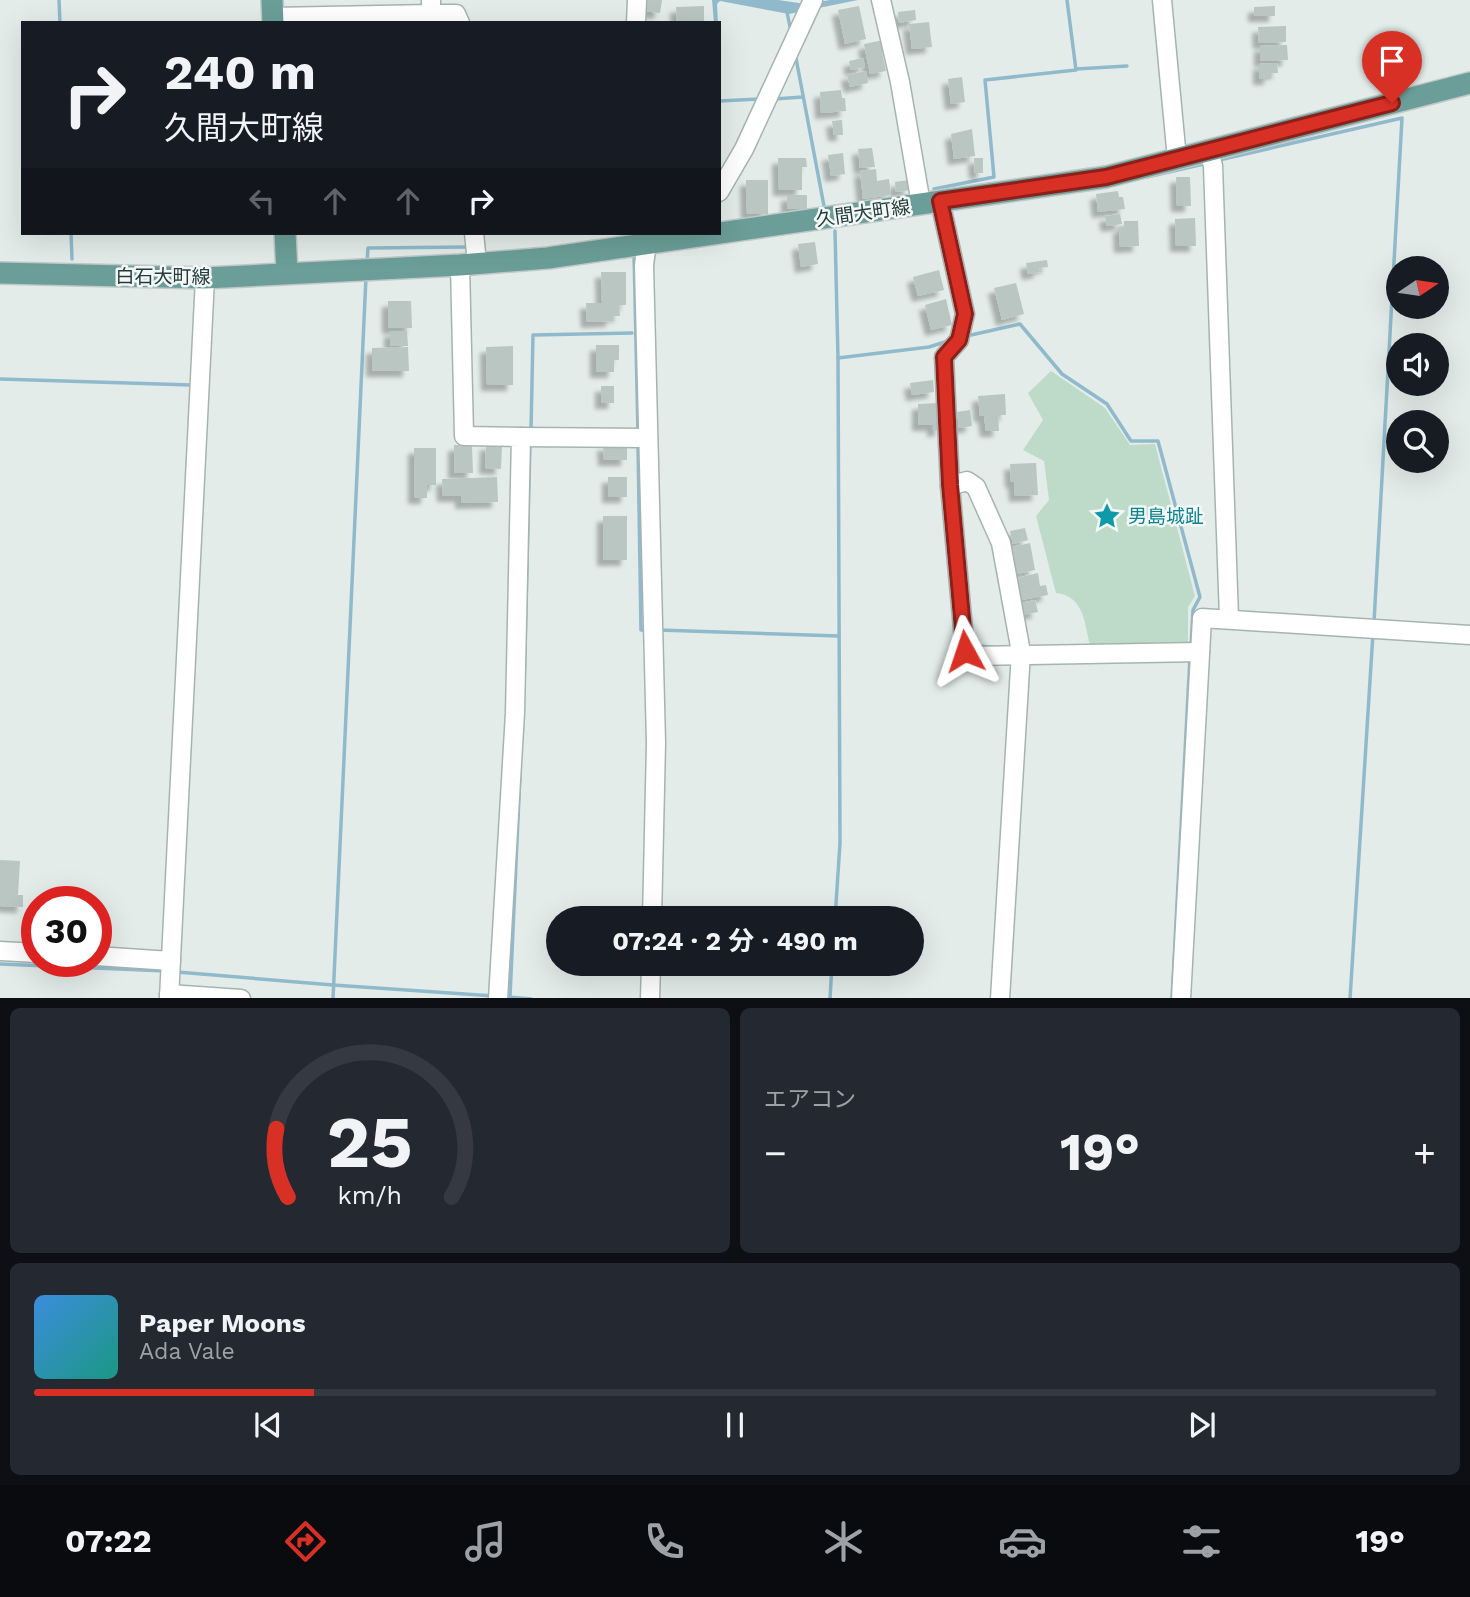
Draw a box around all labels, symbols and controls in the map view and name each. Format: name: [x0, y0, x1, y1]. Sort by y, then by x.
pin: [1362, 31, 1422, 103]
icon: arrive: [1373, 42, 1411, 80]
text: 240 m: [164, 43, 316, 101]
icon: right: [49, 49, 140, 140]
text: 久間大町線: [164, 109, 324, 147]
icon: left: [243, 182, 281, 220]
icon: ahead: [316, 182, 354, 220]
icon: ahead: [389, 182, 427, 220]
icon: right: [462, 182, 500, 220]
street label: 久間大町線: [814, 195, 912, 231]
north arrow: [1386, 256, 1449, 318]
map controls: [1386, 256, 1449, 473]
street label: 白石大町線: [115, 265, 211, 288]
button: sound: [1386, 333, 1449, 396]
button: search: [1386, 410, 1449, 473]
place icon: 男島城趾: [1092, 501, 1122, 531]
place label: 男島城趾: [1128, 505, 1204, 528]
position arrow: [928, 614, 1002, 688]
speed limit sign: 30: [21, 886, 112, 977]
text: 07:24 · 2 分 · 490 m: [612, 926, 858, 956]
text: エアコン: [764, 1086, 856, 1113]
text: 25: [327, 1099, 413, 1185]
text: 19°: [1060, 1122, 1140, 1183]
text: −: [764, 1131, 787, 1175]
text: +: [1413, 1131, 1436, 1175]
text: km/h: [338, 1180, 402, 1209]
text: Paper Moons: [139, 1308, 306, 1338]
text: Ada Vale: [139, 1338, 235, 1365]
icon: previous: [249, 1406, 287, 1444]
icon: pause: [716, 1406, 754, 1444]
icon: next: [1183, 1406, 1221, 1444]
icon: directions: [281, 1517, 330, 1566]
icon: music: [461, 1517, 510, 1566]
icon: phone: [640, 1517, 689, 1566]
icon: climate: [819, 1517, 868, 1566]
icon: car: [998, 1517, 1047, 1566]
icon: filters: [1177, 1517, 1226, 1566]
text: 07:22: [65, 1522, 151, 1560]
text: 19°: [1356, 1522, 1405, 1560]

